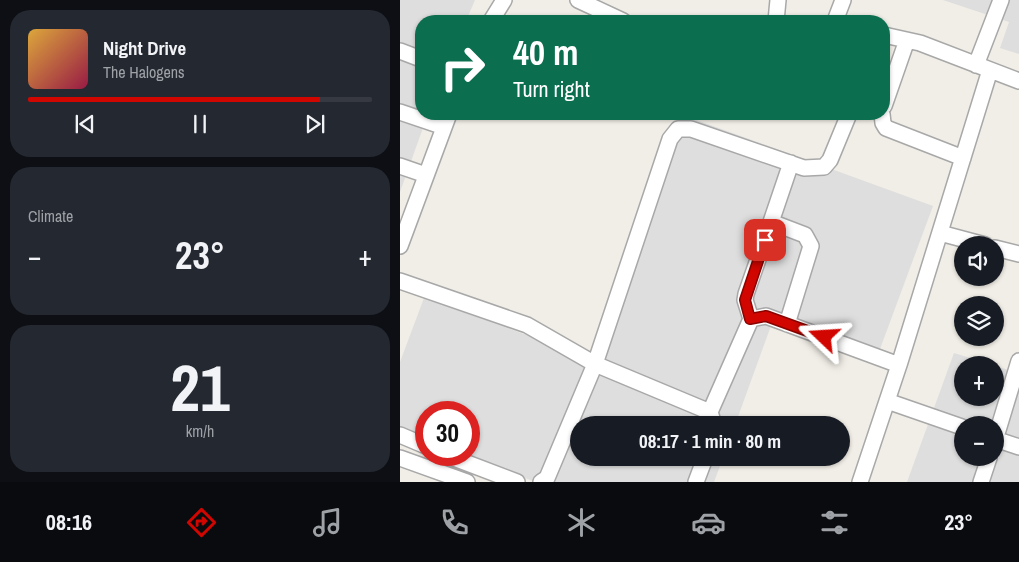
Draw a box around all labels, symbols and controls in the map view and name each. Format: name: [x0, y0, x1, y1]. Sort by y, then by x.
text: 40 m: [513, 29, 578, 76]
text: Night Drive: [103, 35, 186, 61]
icon: right: [430, 35, 495, 100]
text: The Halogens: [103, 61, 185, 83]
text: Turn right: [513, 74, 590, 104]
icon: previous: [71, 110, 99, 138]
icon: pause: [186, 110, 214, 138]
icon: next: [301, 110, 329, 138]
text: Climate: [28, 205, 73, 227]
pin: [744, 219, 786, 261]
icon: arrive: [751, 226, 779, 254]
text: 23°: [175, 230, 225, 281]
map controls: [954, 236, 1004, 466]
button: sound: [954, 236, 1004, 286]
text: −: [28, 237, 41, 275]
text: +: [359, 237, 372, 275]
button: layers: [954, 296, 1004, 346]
position arrow: [797, 310, 849, 362]
text: 21: [170, 344, 230, 431]
button: +: [954, 356, 1004, 406]
speed limit sign: 30: [415, 401, 480, 466]
button: −: [954, 416, 1004, 466]
text: km/h: [186, 420, 214, 442]
text: 08:17 · 1 min · 80 m: [639, 428, 781, 454]
icon: directions: [184, 505, 219, 540]
icon: music: [310, 505, 345, 540]
icon: phone: [437, 505, 472, 540]
icon: climate: [564, 505, 599, 540]
icon: car: [691, 505, 726, 540]
icon: filters: [817, 505, 852, 540]
text: 08:16: [46, 507, 92, 537]
text: 23°: [944, 507, 973, 537]

